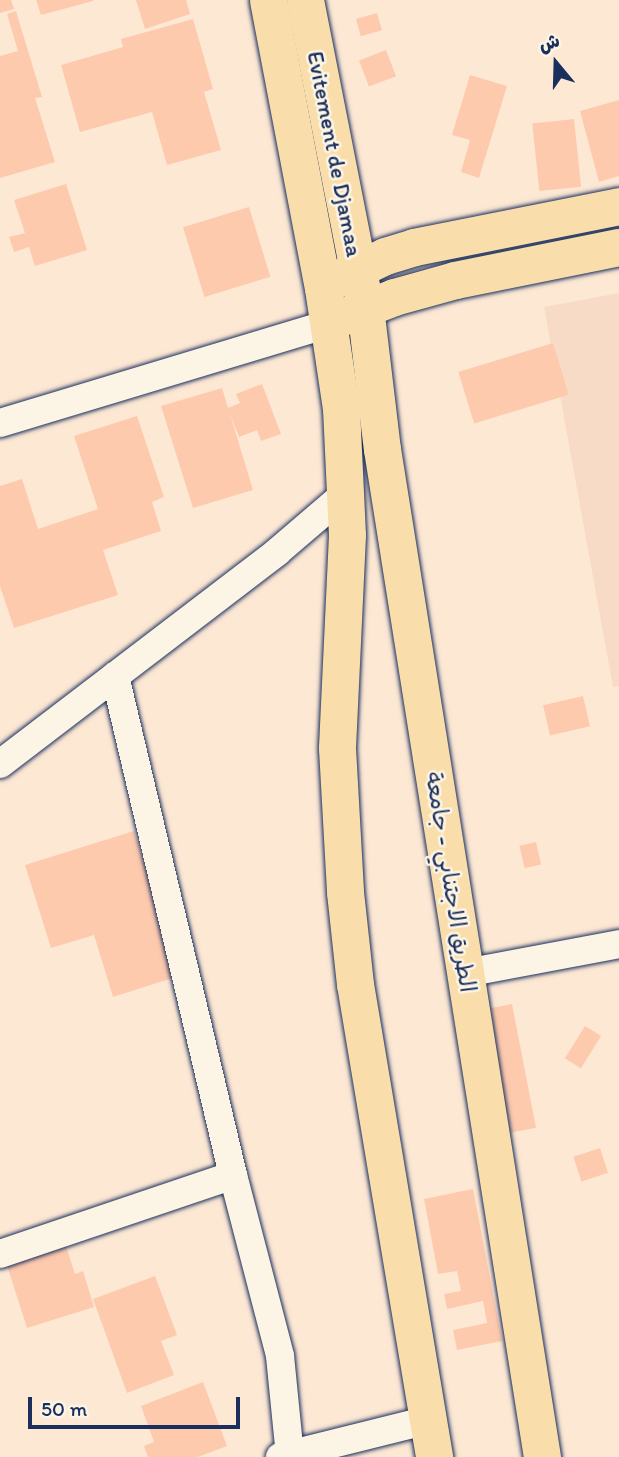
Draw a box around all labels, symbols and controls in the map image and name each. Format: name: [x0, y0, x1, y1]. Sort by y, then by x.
north arrow: [521, 28, 591, 98]
text: ش: [535, 28, 563, 57]
street label: Evitement de Djamaa: [302, 49, 368, 259]
street label: الطريق الاجتنابي - جامعة: [420, 770, 482, 994]
scale bar: [32, 1384, 243, 1428]
text: 50 m: [41, 1396, 87, 1421]

